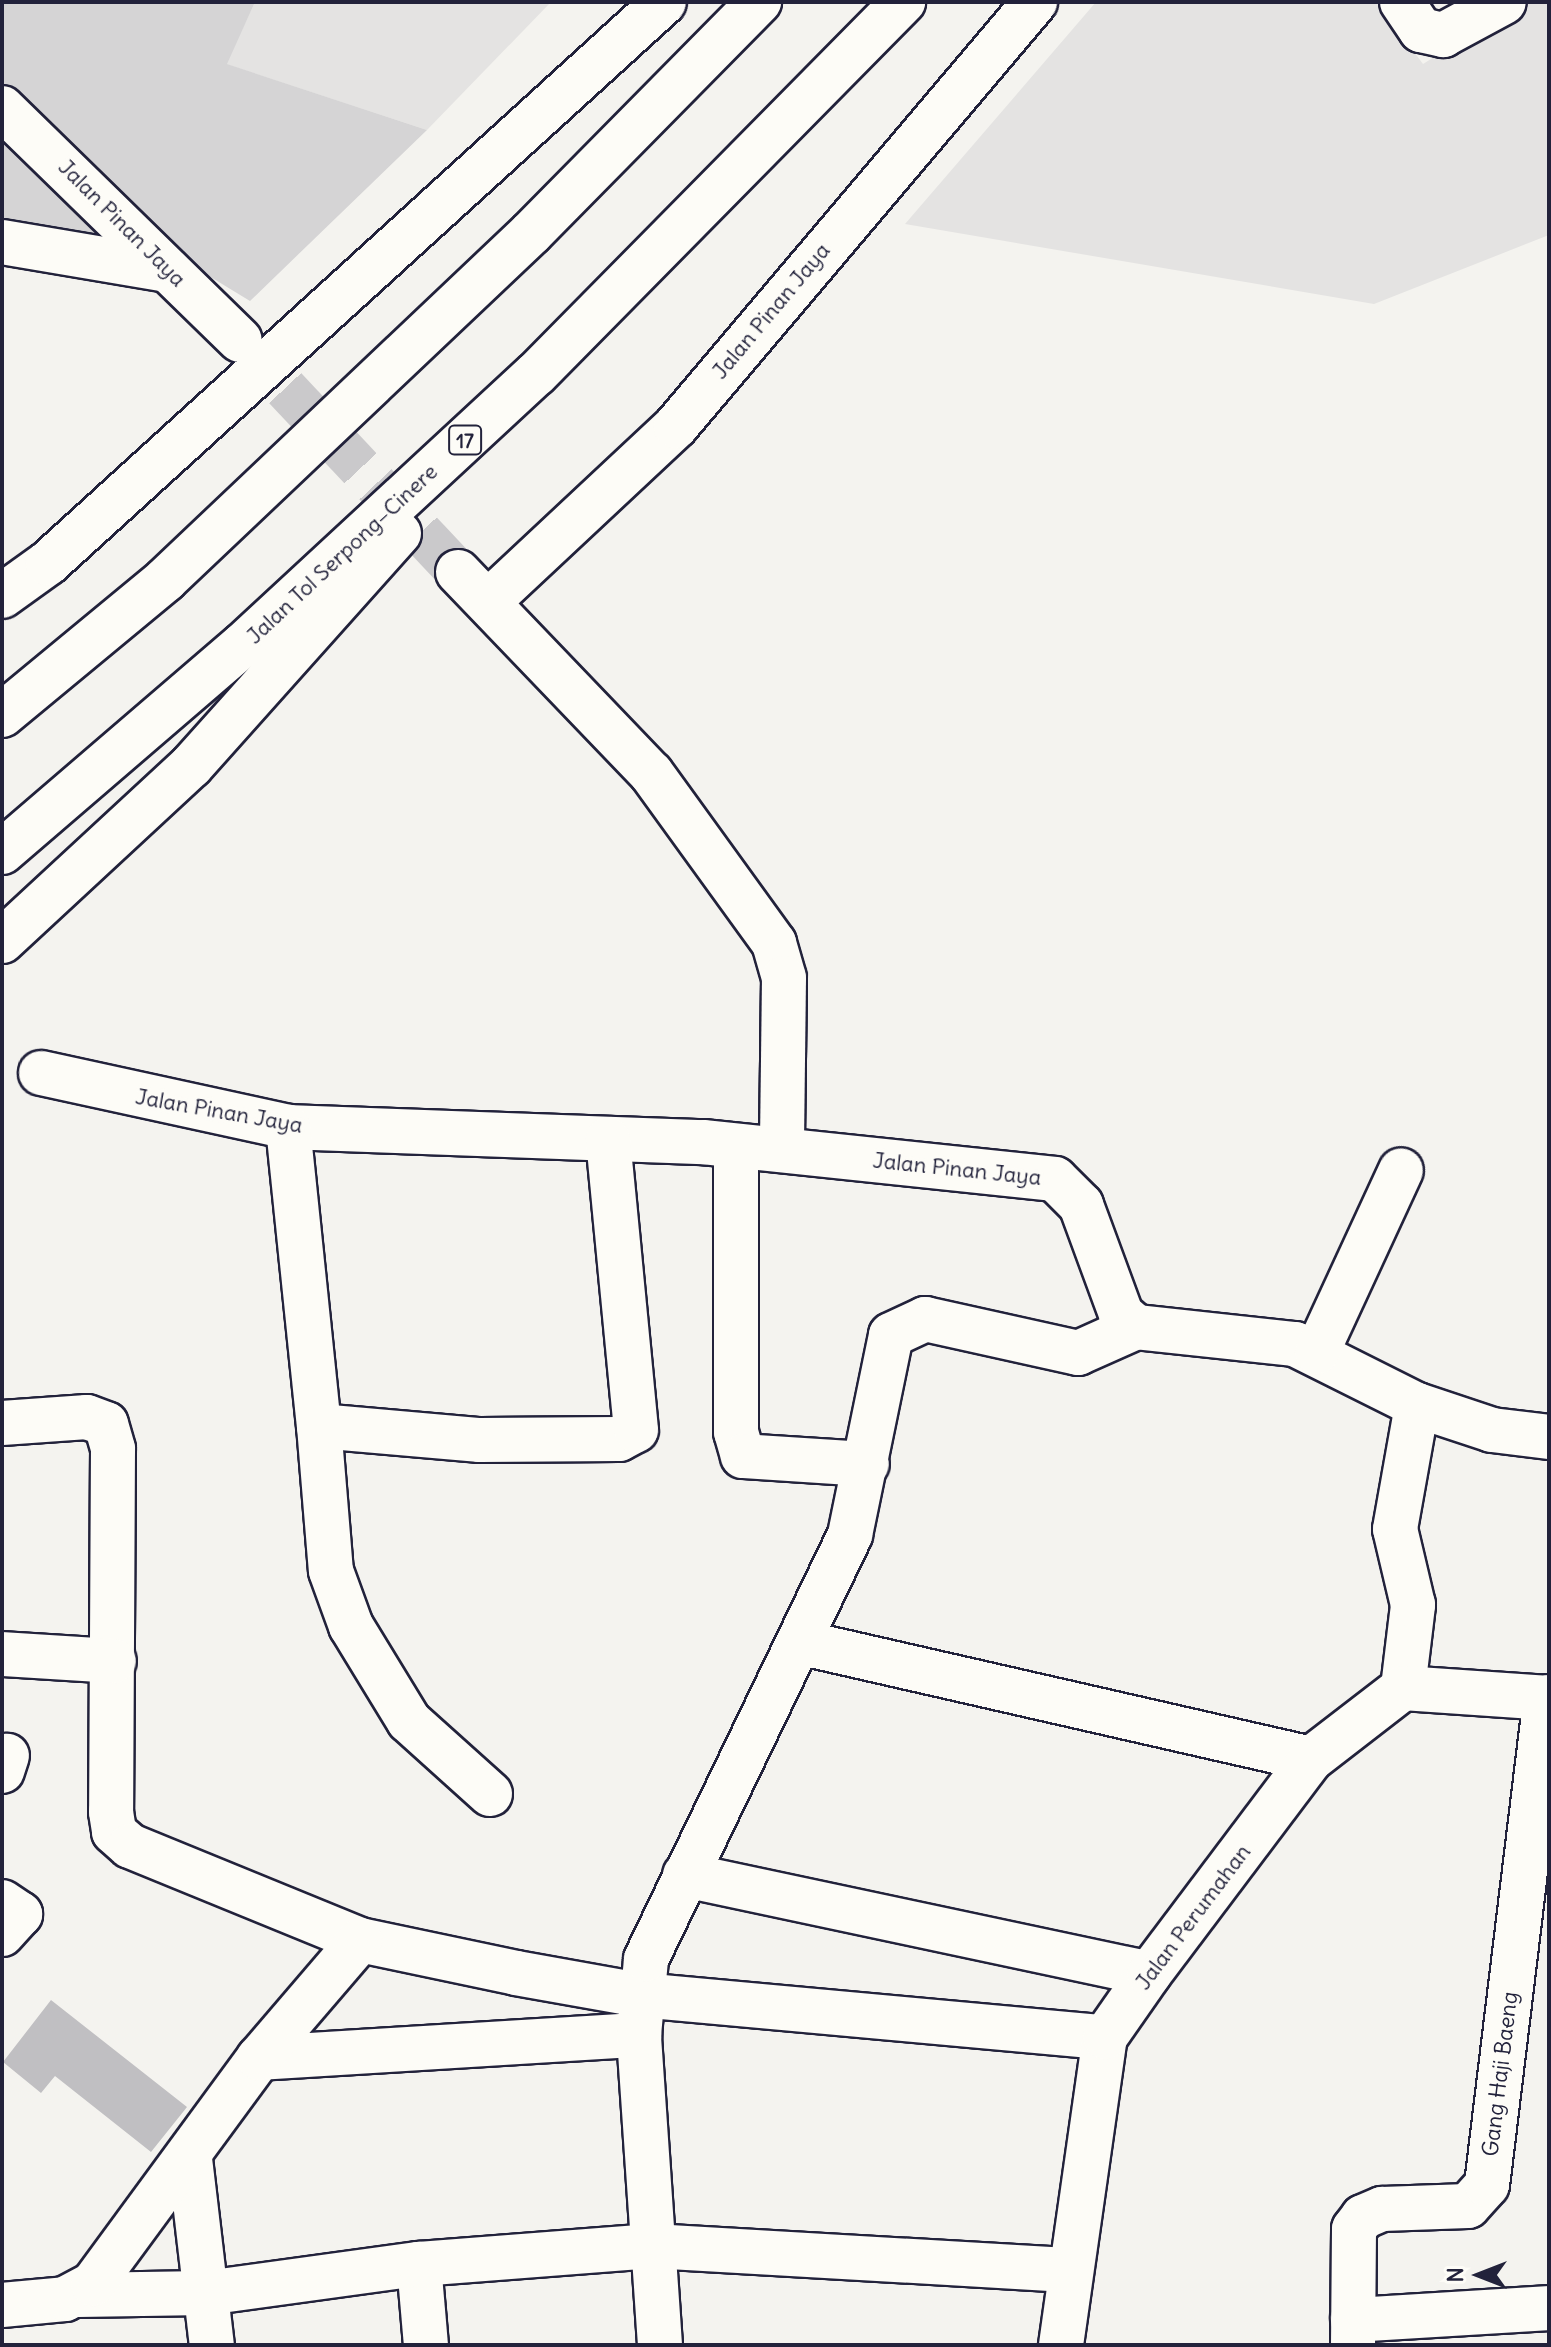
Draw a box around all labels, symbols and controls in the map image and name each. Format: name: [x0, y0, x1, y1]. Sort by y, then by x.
street label: Jalan Pinan Jaya: [53, 154, 191, 292]
street label: Jalan Pinan Jaya: [707, 238, 835, 384]
road number: 17: [447, 424, 483, 456]
street label: Jalan Tol Serpong–Cinere: [241, 459, 443, 649]
street label: Jalan Pinan Jaya: [133, 1083, 305, 1139]
street label: Jalan Pinan Jaya: [871, 1147, 1043, 1191]
street label: Jalan Perumahan: [1130, 1839, 1256, 1995]
street label: Gang Haji Baeng: [1477, 1990, 1523, 2158]
north arrow: [1439, 2235, 1519, 2315]
text: N: [1441, 2267, 1469, 2283]

